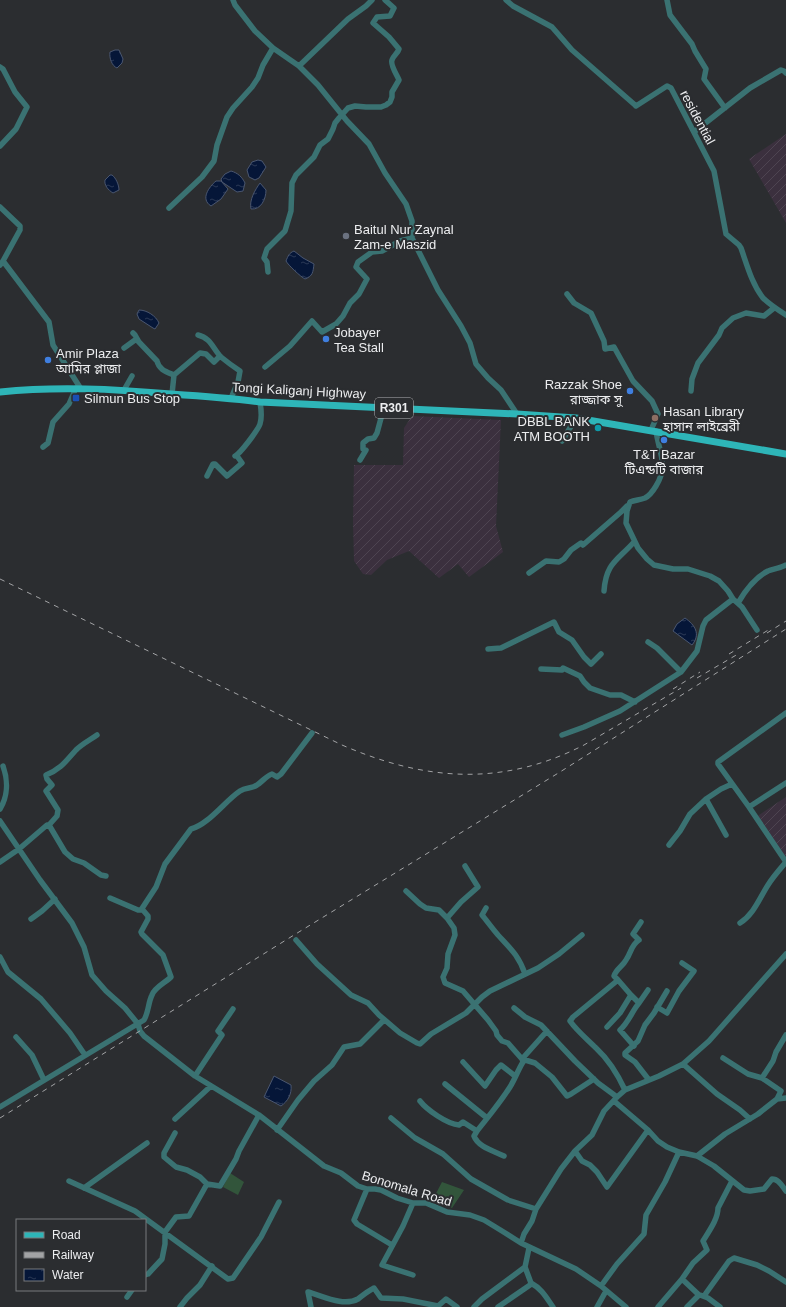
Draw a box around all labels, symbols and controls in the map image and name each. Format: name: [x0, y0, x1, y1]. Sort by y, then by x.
street label: residential: [677, 88, 718, 147]
place label: Baitul Nur Zaynal Zam-e Maszid: [354, 222, 454, 252]
marker: Baitul Nur Zaynal Zam-e Maszid: [341, 231, 351, 241]
place label: Jobayer Tea Stall: [334, 325, 384, 355]
marker: Jobayer Tea Stall: [321, 334, 331, 344]
place label: Amir Plaza আমির প্লাজা: [55, 346, 122, 376]
marker: Amir Plaza আমির প্লাজা: [43, 355, 53, 365]
place label: Razzak Shoe রাজ্জাক সু: [545, 377, 624, 408]
street label: Tongi Kaliganj Highway: [231, 379, 367, 402]
marker: Razzak Shoe রাজ্জাক সু: [625, 386, 635, 396]
place label: Silmun Bus Stop: [84, 391, 180, 406]
marker: Silmun Bus Stop: [71, 393, 81, 403]
road number: R301: [375, 398, 413, 418]
place label: Hasan Library হাসান লাইব্রেরী: [662, 404, 744, 434]
marker: Hasan Library হাসান লাইব্রেরী: [650, 413, 660, 423]
place label: DBBL BANK ATM BOOTH: [514, 414, 590, 444]
marker: DBBL BANK ATM BOOTH: [593, 423, 603, 433]
marker: T&T Bazar টিএন্ডটি বাজার: [659, 435, 669, 445]
place label: T&T Bazar টিএন্ডটি বাজার: [624, 447, 703, 477]
street label: Bonomala Road: [360, 1168, 454, 1209]
legend: [16, 1219, 146, 1291]
text: Road: [52, 1228, 81, 1242]
text: Railway: [52, 1248, 94, 1262]
text: Water: [52, 1268, 84, 1282]

